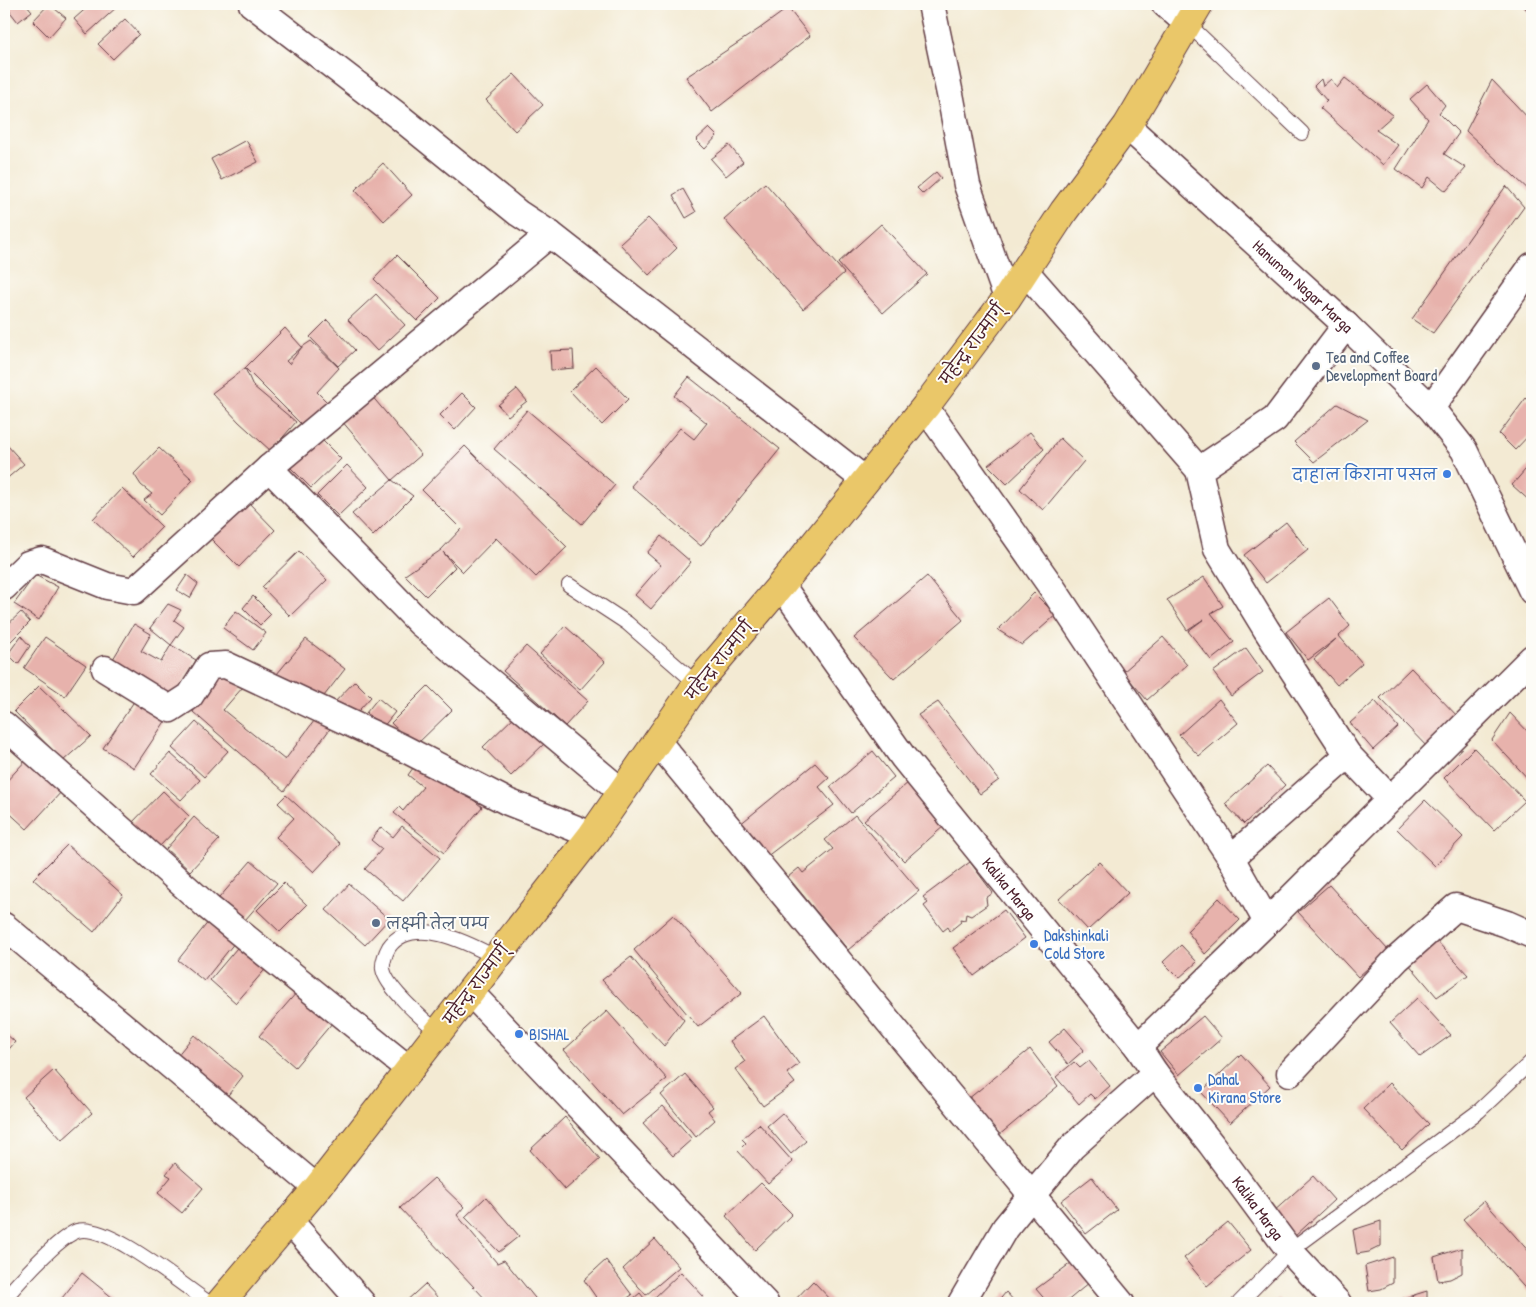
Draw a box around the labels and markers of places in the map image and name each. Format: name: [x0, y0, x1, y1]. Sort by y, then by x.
place label: Tea and Coffee Development Board: [1326, 346, 1437, 386]
marker: Tea and Coffee Development Board: [1310, 360, 1322, 372]
place label: दाहाल किराना पसल: [1291, 463, 1438, 485]
marker: दाहाल किराना पसल: [1441, 468, 1453, 480]
place label: लक्ष्मी तेल पम्प: [386, 912, 490, 934]
marker: लक्ष्मी तेल पम्प: [370, 917, 382, 929]
place label: Dakshinkali Cold Store: [1044, 924, 1109, 964]
marker: Dakshinkali Cold Store: [1028, 938, 1040, 950]
place label: BISHAL: [529, 1023, 570, 1045]
marker: BISHAL: [513, 1028, 525, 1040]
place label: Dahal Kirana Store: [1208, 1068, 1282, 1108]
marker: Dahal Kirana Store: [1192, 1082, 1204, 1094]

